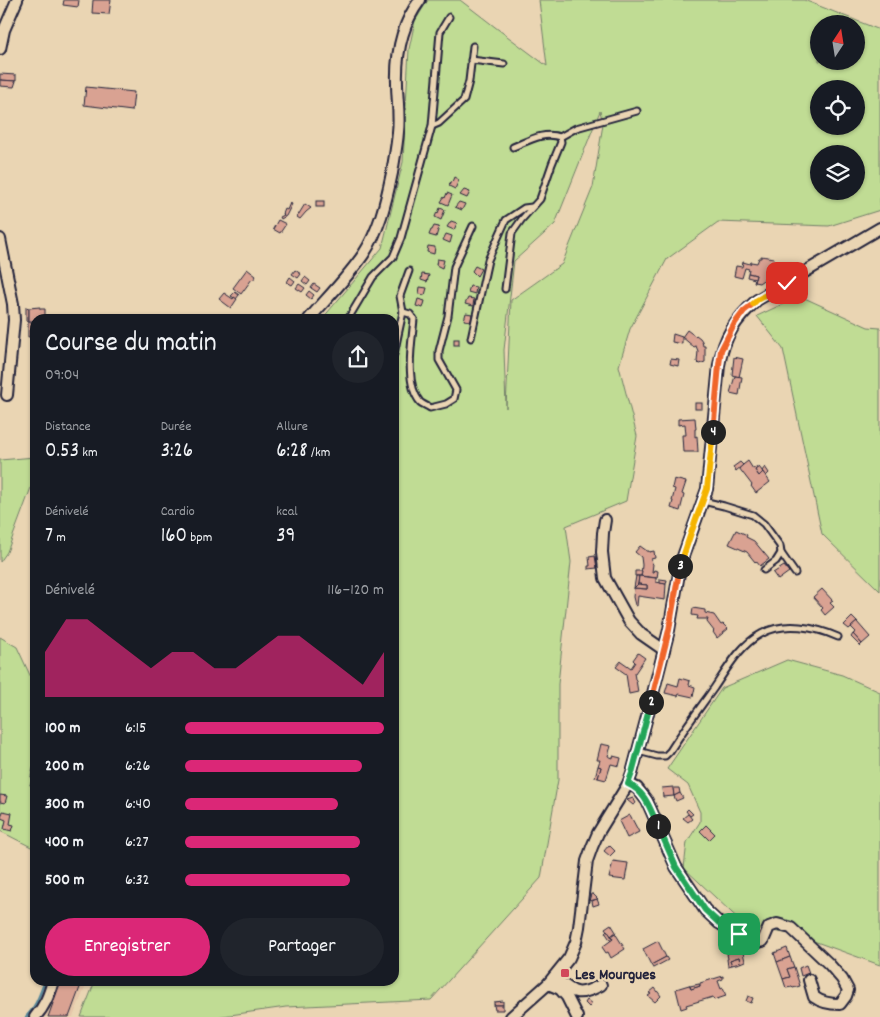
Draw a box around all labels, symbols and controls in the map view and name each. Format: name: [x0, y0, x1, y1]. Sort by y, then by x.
north arrow: [810, 15, 865, 70]
map controls: [810, 15, 865, 200]
button: locate: [810, 80, 865, 135]
button: layers: [810, 145, 865, 200]
pin: [766, 262, 808, 304]
icon: check: [773, 269, 801, 297]
text: Course du matin: [45, 325, 217, 365]
button: share: [332, 331, 384, 383]
text: 09:04: [45, 364, 79, 387]
text: Distance: [45, 417, 91, 437]
text: Durée: [161, 417, 191, 437]
text: Allure: [276, 417, 308, 437]
pin: 4: [700, 420, 726, 444]
text: 4: [711, 422, 716, 442]
text: 0.53: [45, 437, 79, 467]
text: 3:26: [161, 437, 193, 467]
text: 6:28: [276, 437, 308, 467]
text: km: [79, 443, 98, 463]
text: /km: [308, 443, 330, 463]
text: Dénivelé: [45, 502, 89, 522]
text: Cardio: [161, 502, 195, 522]
text: kcal: [276, 502, 298, 522]
text: 7: [45, 522, 53, 552]
text: 160: [161, 522, 187, 552]
text: 39: [276, 522, 295, 552]
text: m: [53, 528, 66, 548]
text: bpm: [187, 528, 212, 548]
pin: 3: [668, 554, 692, 578]
text: 3: [677, 556, 684, 576]
text: Dénivelé: [45, 579, 95, 602]
text: 116–120 m: [327, 579, 384, 602]
pin: 2: [638, 690, 664, 714]
text: 2: [648, 692, 655, 712]
text: 100 m: [45, 717, 81, 740]
text: 6:15: [125, 717, 146, 740]
text: 200 m: [45, 755, 84, 778]
text: 6:26: [125, 755, 150, 778]
text: 300 m: [45, 793, 84, 816]
text: 6:40: [125, 793, 151, 816]
pin: 1: [646, 814, 670, 838]
text: 1: [657, 816, 660, 836]
text: 400 m: [45, 831, 84, 854]
text: 6:27: [125, 831, 149, 854]
text: 500 m: [45, 869, 85, 892]
text: 6:32: [125, 869, 150, 892]
pin: [718, 913, 760, 955]
button: Enregistrer: [45, 918, 210, 976]
button: Partager: [220, 918, 384, 976]
icon: arrive: [725, 920, 753, 948]
place label: Les Mourgues: [575, 964, 656, 987]
marker: Les Mourgues: [559, 967, 571, 979]

